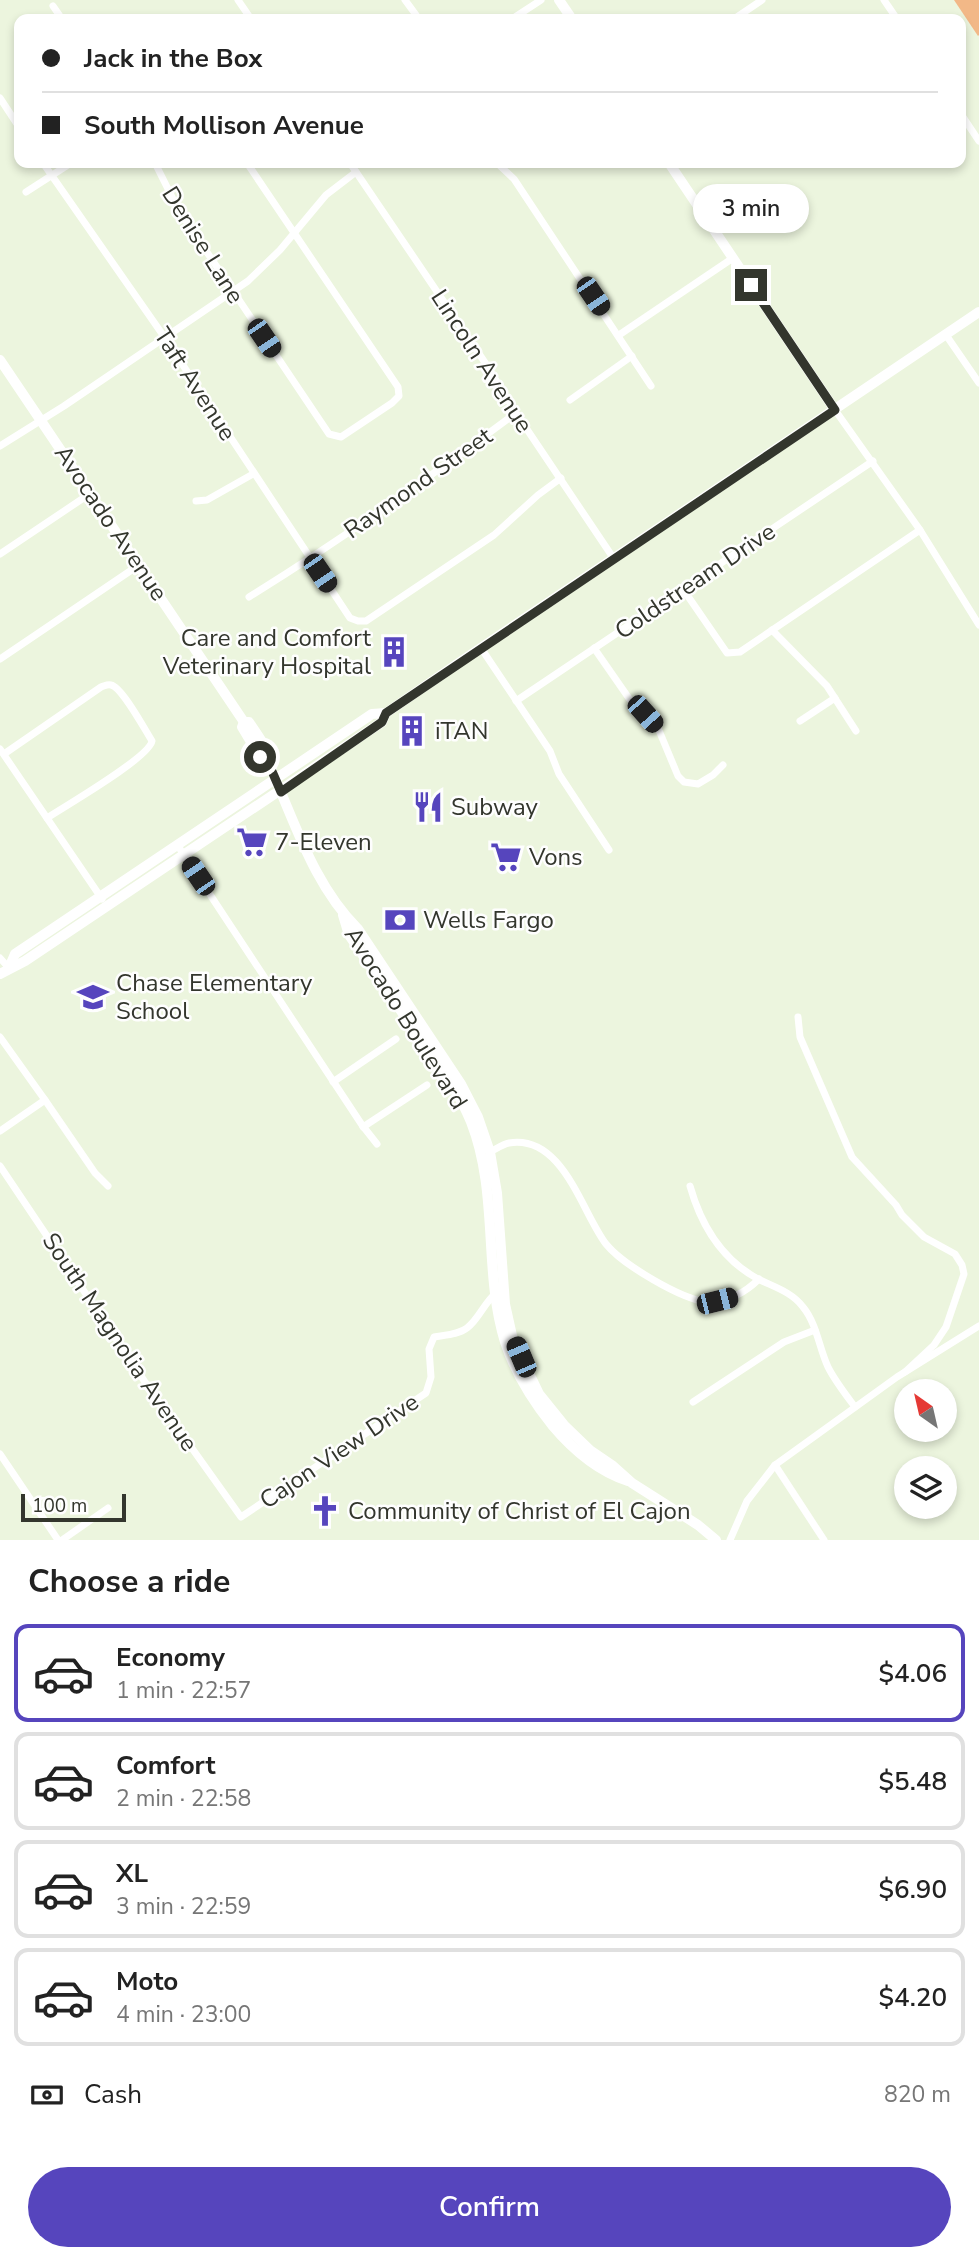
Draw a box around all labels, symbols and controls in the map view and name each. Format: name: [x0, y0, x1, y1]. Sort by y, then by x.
text: Jack in the Box: [84, 41, 263, 76]
text: South Mollison Avenue: [84, 108, 364, 143]
street label: Denise Lane: [154, 180, 252, 310]
callout: 3 min: [693, 184, 809, 232]
text: 3 min: [722, 193, 780, 224]
route end: [735, 269, 767, 301]
car: [573, 273, 614, 319]
street label: Lincoln Avenue: [424, 283, 540, 439]
car: [244, 315, 285, 361]
street label: Taft Avenue: [146, 321, 244, 447]
street label: Raymond Street: [338, 420, 499, 546]
street label: Avocado Avenue: [47, 439, 175, 607]
street label: Coldstream Drive: [609, 515, 781, 647]
car: [300, 550, 341, 596]
place label: Care and Comfort Veterinary Hospital: [162, 622, 372, 682]
building icon: Care and Comfort Veterinary Hospital: [377, 635, 411, 669]
car: [624, 691, 667, 737]
building icon: iTAN: [395, 714, 429, 748]
place label: iTAN: [435, 715, 488, 747]
route start: [244, 741, 276, 773]
restaurant icon: Subway: [411, 790, 445, 824]
place label: Subway: [451, 791, 539, 823]
supermarket icon: 7-Eleven: [235, 825, 269, 859]
place label: 7-Eleven: [275, 826, 372, 858]
supermarket icon: Vons: [489, 840, 523, 874]
place label: Vons: [528, 841, 583, 873]
car: [178, 853, 219, 899]
bank icon: Wells Fargo: [383, 903, 417, 937]
place label: Wells Fargo: [423, 904, 554, 936]
street label: Avocado Boulevard: [337, 921, 475, 1115]
place label: Chase Elementary School: [116, 967, 313, 1027]
school or university icon: Chase Elementary School: [76, 980, 110, 1014]
street label: South Magnolia Avenue: [35, 1226, 205, 1458]
car: [695, 1286, 740, 1316]
car: [504, 1334, 539, 1380]
north arrow: [894, 1379, 957, 1442]
map controls: [894, 1379, 957, 1519]
street label: Cajon View Drive: [253, 1386, 425, 1516]
button: layers: [894, 1456, 957, 1519]
scale bar: [21, 1491, 126, 1523]
text: 100 m: [32, 1493, 87, 1519]
church icon: Community of Christ of El Cajon: [308, 1494, 342, 1528]
place label: Community of Christ of El Cajon: [348, 1495, 691, 1527]
text: Choose a ride: [28, 1560, 230, 1603]
text: Economy: [116, 1640, 225, 1675]
icon: car: [32, 1642, 95, 1705]
text: $4.06: [878, 1656, 947, 1691]
text: 1 min · 22:57: [116, 1675, 251, 1706]
text: Comfort: [116, 1748, 216, 1783]
icon: car: [32, 1750, 95, 1813]
text: $5.48: [878, 1764, 947, 1799]
text: 2 min · 22:58: [116, 1783, 251, 1814]
text: XL: [116, 1856, 148, 1891]
icon: car: [32, 1858, 95, 1921]
text: $6.90: [878, 1872, 947, 1907]
text: 3 min · 22:59: [116, 1891, 251, 1922]
text: Moto: [116, 1964, 178, 1999]
icon: car: [32, 1966, 95, 2029]
text: $4.20: [878, 1980, 947, 2015]
text: 4 min · 23:00: [116, 1999, 251, 2030]
icon: cash: [28, 2076, 66, 2114]
text: Cash: [84, 2077, 142, 2112]
text: 820 m: [884, 2079, 951, 2110]
button: Confirm: [28, 2167, 951, 2247]

